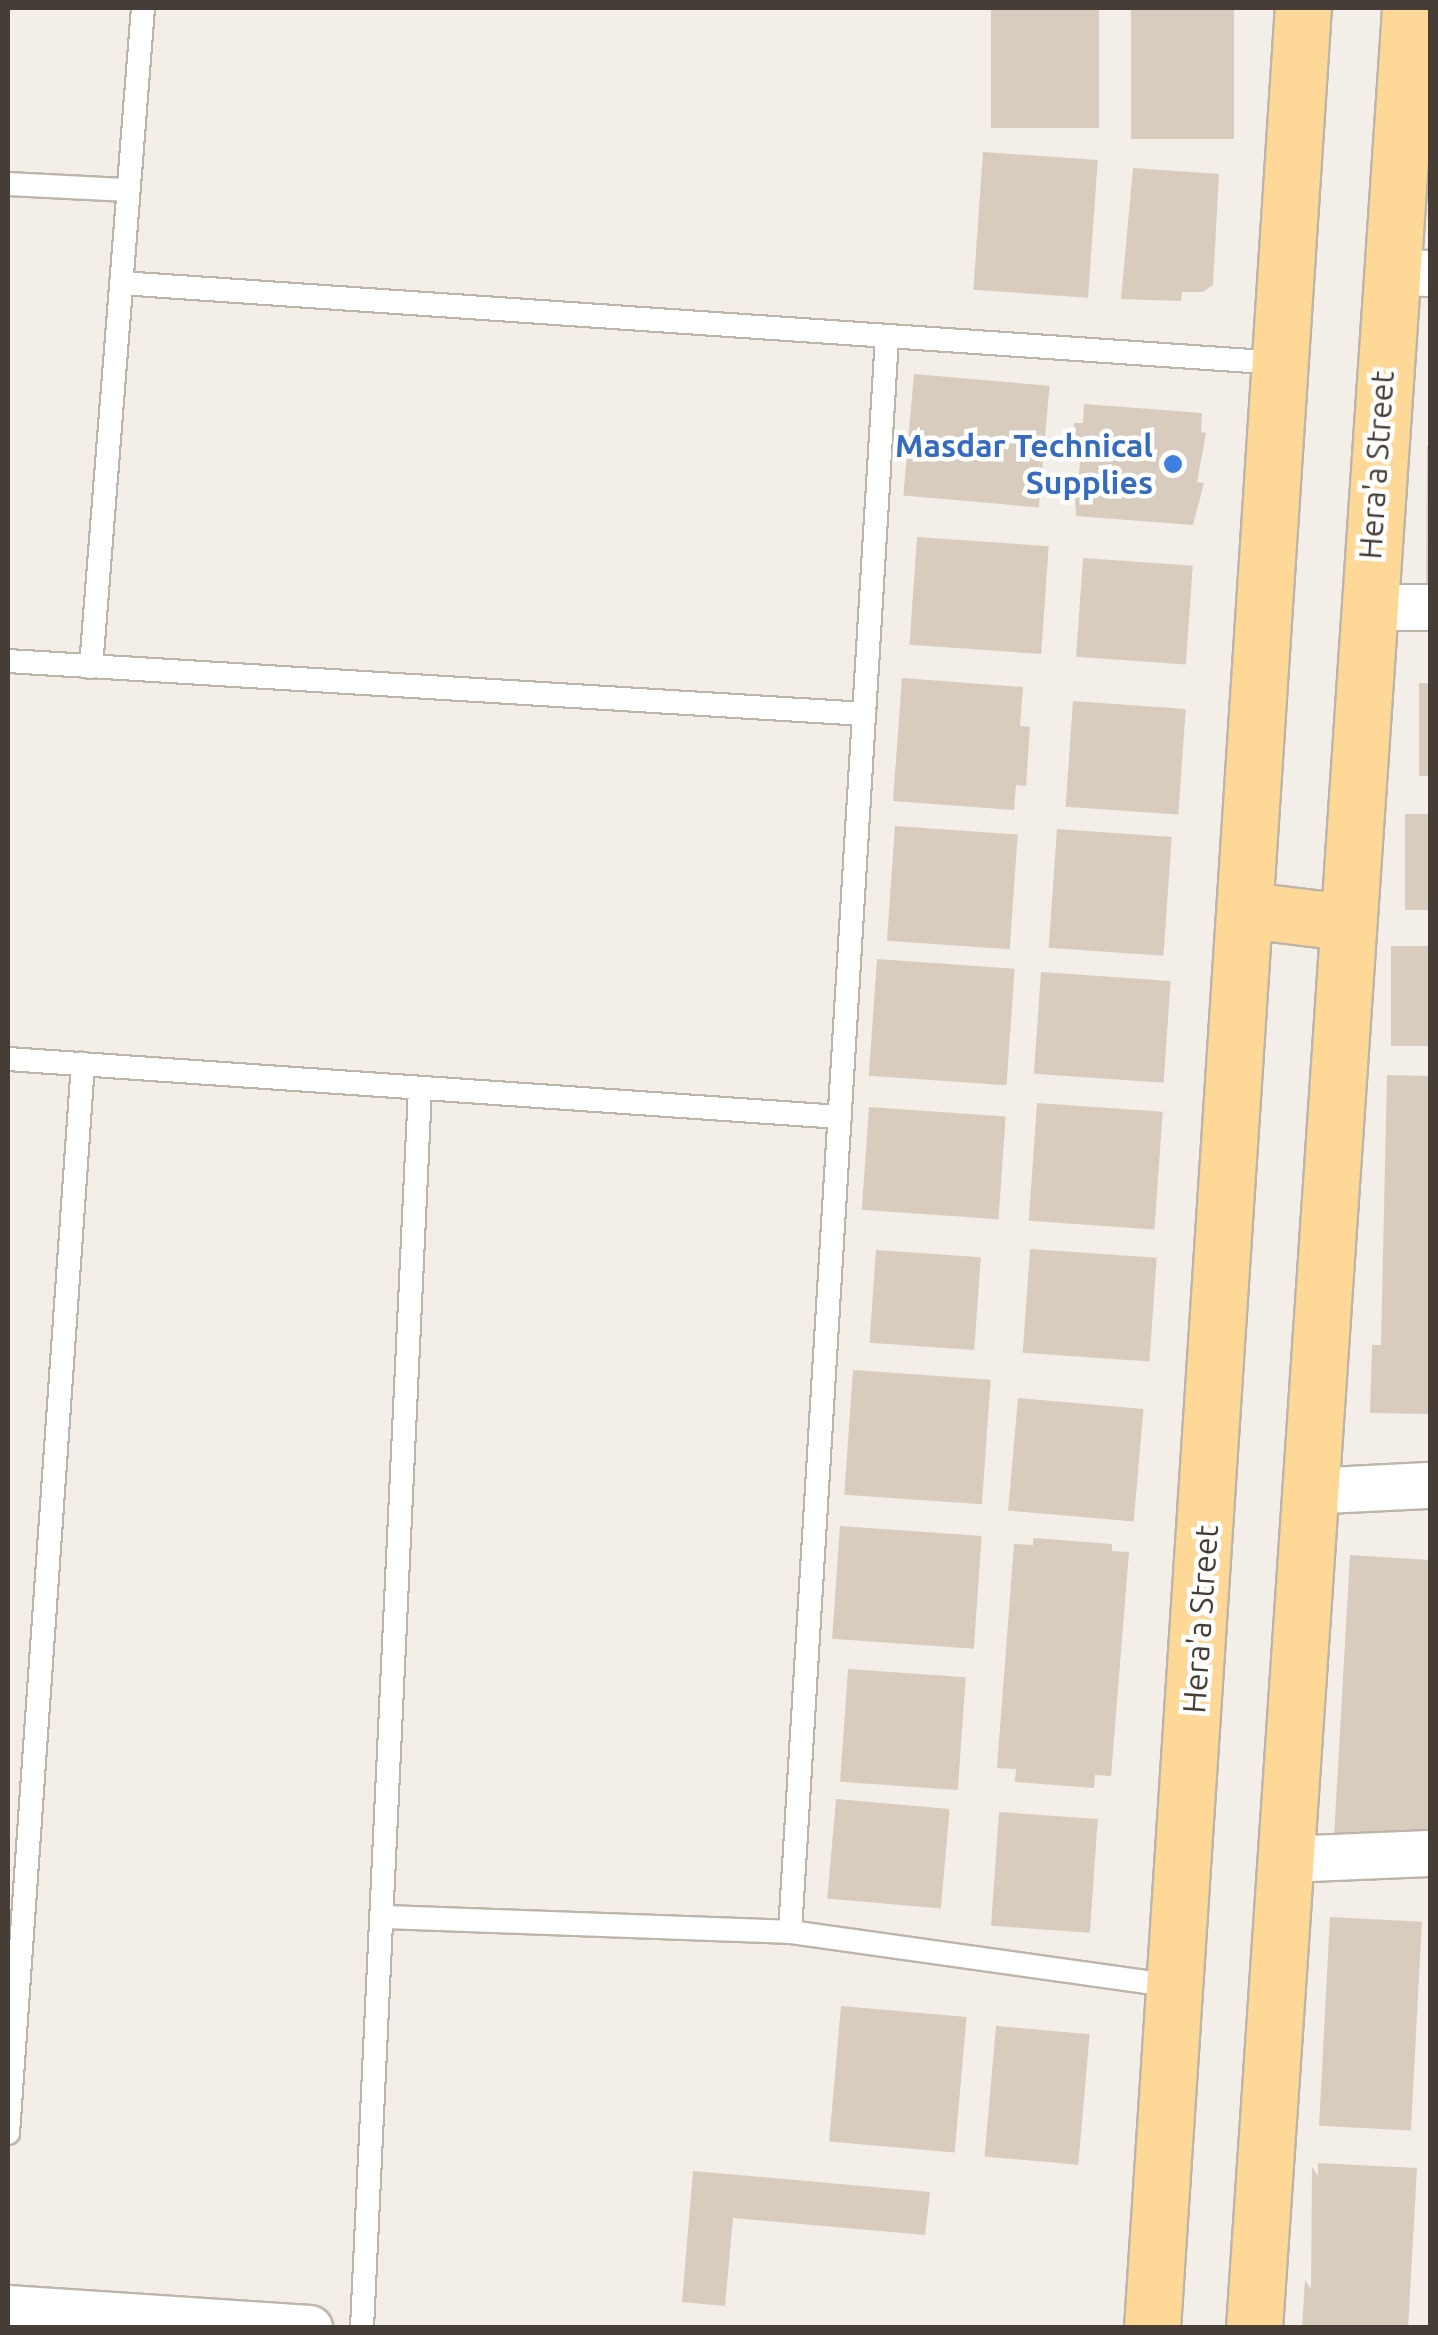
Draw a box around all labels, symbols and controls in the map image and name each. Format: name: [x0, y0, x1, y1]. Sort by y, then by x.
street label: Hera'a Street: [1350, 369, 1402, 561]
place label: Masdar Technical Supplies: [895, 427, 1153, 502]
marker: Masdar Technical Supplies: [1162, 453, 1184, 475]
street label: Hera'a Street: [1174, 1523, 1226, 1715]

